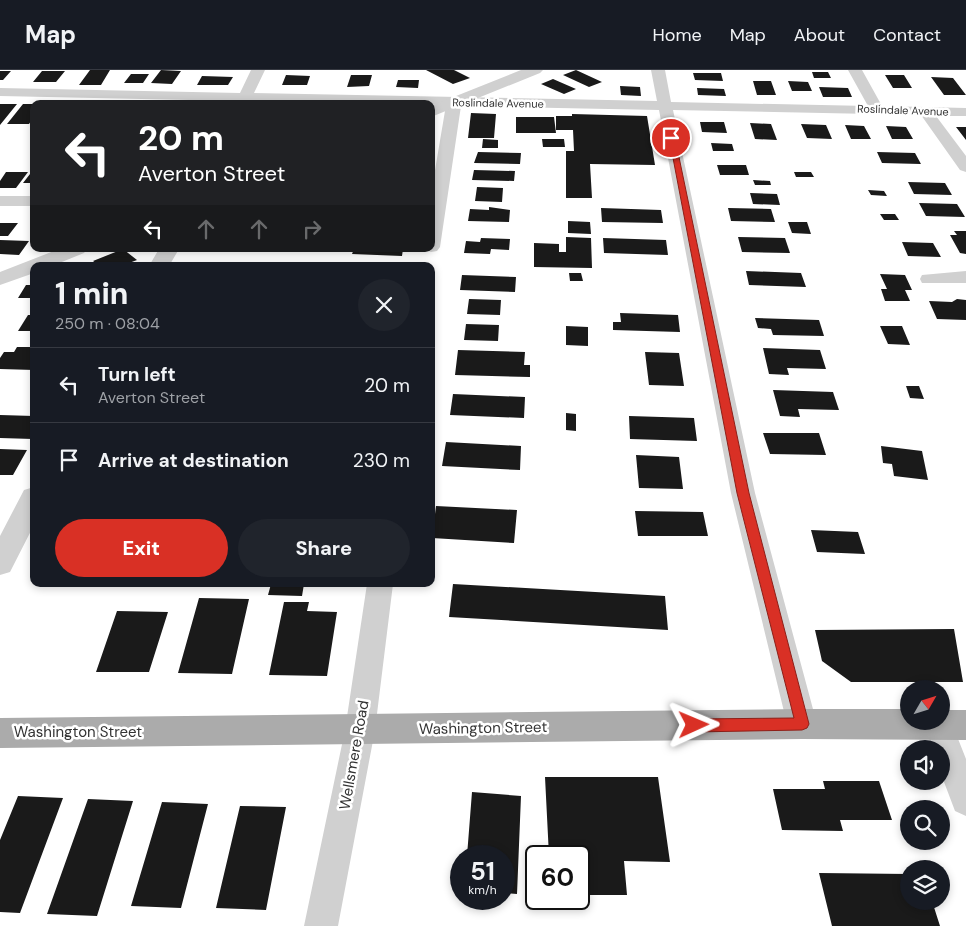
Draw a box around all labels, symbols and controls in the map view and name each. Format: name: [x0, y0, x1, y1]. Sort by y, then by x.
text: Map: [25, 19, 76, 50]
text: Home: [652, 23, 702, 47]
text: Map: [730, 23, 766, 47]
text: About: [794, 23, 845, 47]
text: Contact: [873, 23, 941, 47]
street label: Roslindale Avenue: [452, 95, 544, 111]
street label: Roslindale Avenue: [857, 101, 949, 119]
text: 20 m: [138, 115, 224, 161]
pin: [650, 117, 692, 159]
icon: left: [55, 120, 120, 185]
icon: arrive: [657, 124, 685, 152]
text: Averton Street: [138, 159, 285, 188]
icon: left: [139, 215, 167, 243]
icon: ahead: [192, 215, 220, 243]
icon: ahead: [245, 215, 273, 243]
icon: right: [298, 215, 326, 243]
text: 1 min: [55, 274, 128, 313]
button: close: [358, 279, 410, 331]
text: 250 m · 08:04: [55, 313, 160, 334]
text: Turn left: [98, 362, 176, 387]
icon: left: [55, 371, 83, 399]
text: 20 m: [364, 373, 410, 398]
text: Averton Street: [98, 387, 205, 408]
icon: arrive: [55, 446, 83, 474]
text: Arrive at destination: [98, 448, 289, 473]
text: 230 m: [353, 448, 410, 473]
button: Exit: [55, 519, 228, 577]
button: Share: [238, 519, 410, 577]
north arrow: [900, 680, 950, 730]
map controls: [900, 680, 950, 910]
position arrow: [667, 698, 719, 750]
street label: Wellsmere Road: [335, 699, 373, 811]
street label: Washington Street: [419, 717, 547, 739]
street label: Washington Street: [14, 722, 142, 742]
button: sound: [900, 740, 950, 790]
button: search: [900, 800, 950, 850]
speed limit sign: 60: [525, 845, 590, 910]
text: 51: [470, 855, 495, 888]
button: layers: [900, 860, 950, 910]
text: km/h: [468, 882, 497, 898]

